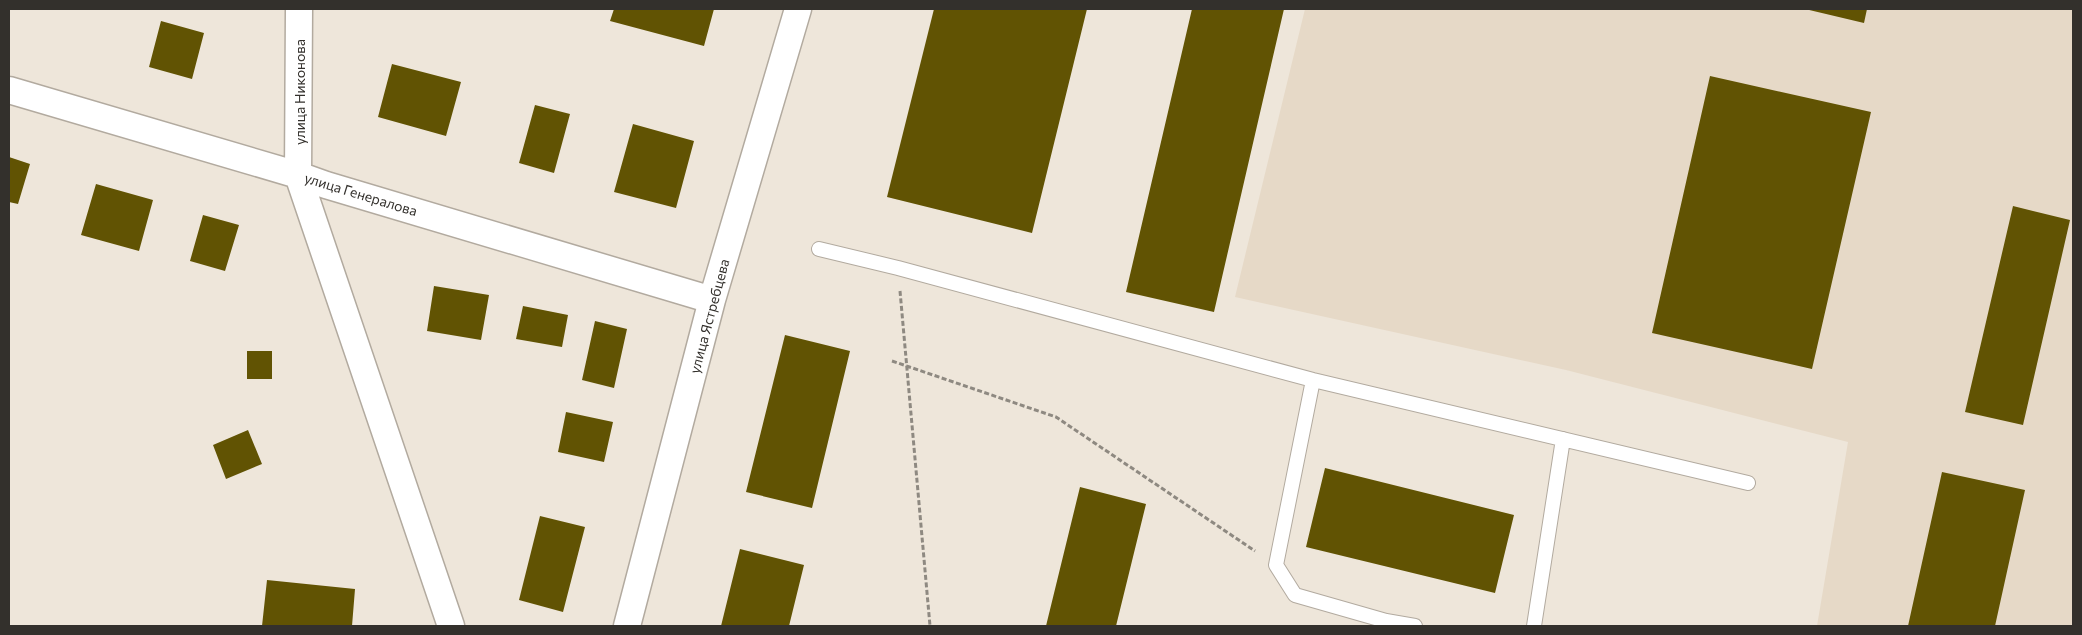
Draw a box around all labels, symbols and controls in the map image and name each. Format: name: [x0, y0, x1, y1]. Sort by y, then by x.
street label: улица Никонова: [291, 39, 308, 145]
street label: улица Генералова: [303, 169, 419, 219]
street label: улица Ястребцева: [686, 257, 732, 375]

